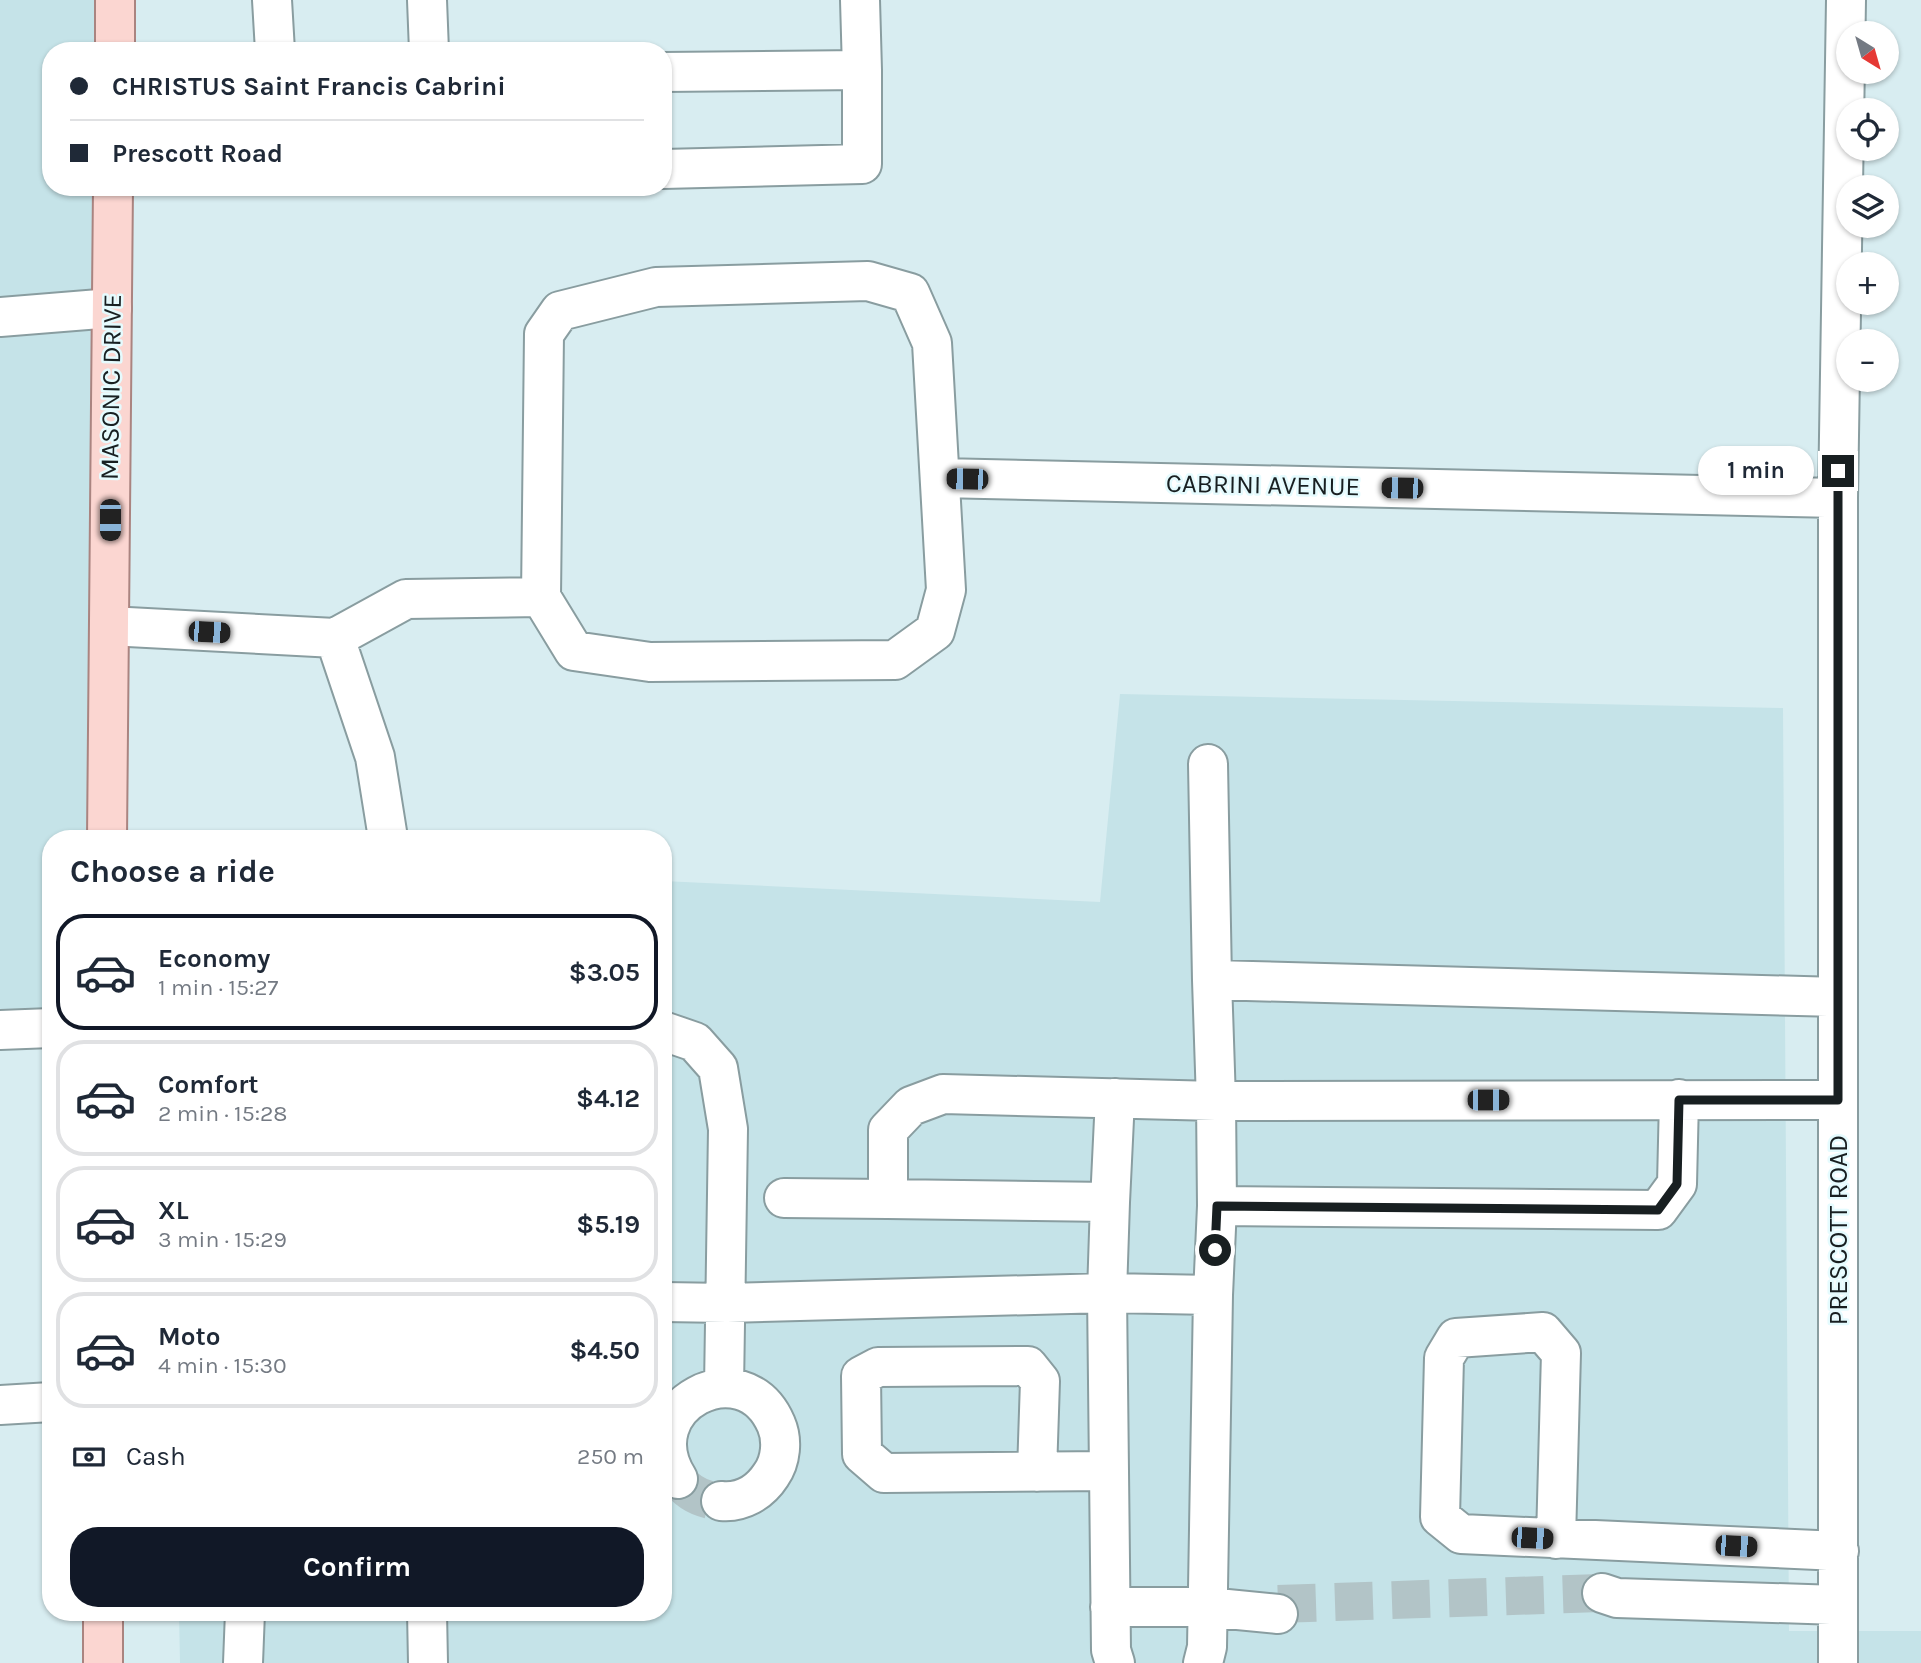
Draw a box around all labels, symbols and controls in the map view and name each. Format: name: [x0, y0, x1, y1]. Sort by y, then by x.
north arrow: [1836, 21, 1899, 84]
map controls: [1836, 21, 1899, 392]
text: CHRISTUS Saint Francis Cabrini: [112, 71, 506, 102]
button: locate: [1836, 98, 1899, 161]
text: Prescott Road: [112, 138, 283, 169]
button: layers: [1836, 175, 1899, 238]
button: +: [1836, 252, 1899, 315]
street label: MASONIC DRIVE: [94, 294, 128, 480]
button: −: [1836, 329, 1899, 392]
callout: 1 min: [1698, 447, 1814, 496]
route end: [1822, 455, 1854, 487]
text: 1 min: [1727, 457, 1785, 484]
car: [946, 468, 989, 490]
street label: CABRINI AVENUE: [1166, 468, 1360, 502]
car: [1381, 477, 1424, 499]
car: [100, 499, 121, 541]
car: [188, 620, 231, 644]
text: Choose a ride: [70, 853, 275, 890]
icon: car: [74, 941, 137, 1004]
text: Economy: [158, 943, 270, 974]
text: $3.05: [569, 957, 640, 988]
text: 1 min · 15:27: [158, 974, 278, 1001]
icon: car: [74, 1067, 137, 1130]
text: Comfort: [158, 1069, 259, 1100]
text: $4.12: [576, 1083, 640, 1114]
car: [1468, 1090, 1510, 1111]
text: 2 min · 15:28: [158, 1100, 287, 1127]
street label: PRESCOTT ROAD: [1823, 1135, 1854, 1325]
icon: car: [74, 1193, 137, 1256]
text: XL: [158, 1195, 189, 1226]
text: $5.19: [576, 1209, 640, 1240]
text: 3 min · 15:29: [158, 1226, 287, 1253]
route start: [1199, 1234, 1231, 1266]
icon: car: [74, 1319, 137, 1382]
text: Moto: [158, 1321, 220, 1352]
text: $4.50: [569, 1335, 640, 1366]
text: 4 min · 15:30: [158, 1352, 287, 1379]
icon: cash: [70, 1438, 108, 1476]
text: Cash: [126, 1441, 186, 1472]
text: 250 m: [577, 1443, 644, 1470]
car: [1511, 1526, 1554, 1550]
button: Confirm: [70, 1527, 644, 1607]
car: [1715, 1534, 1758, 1558]

